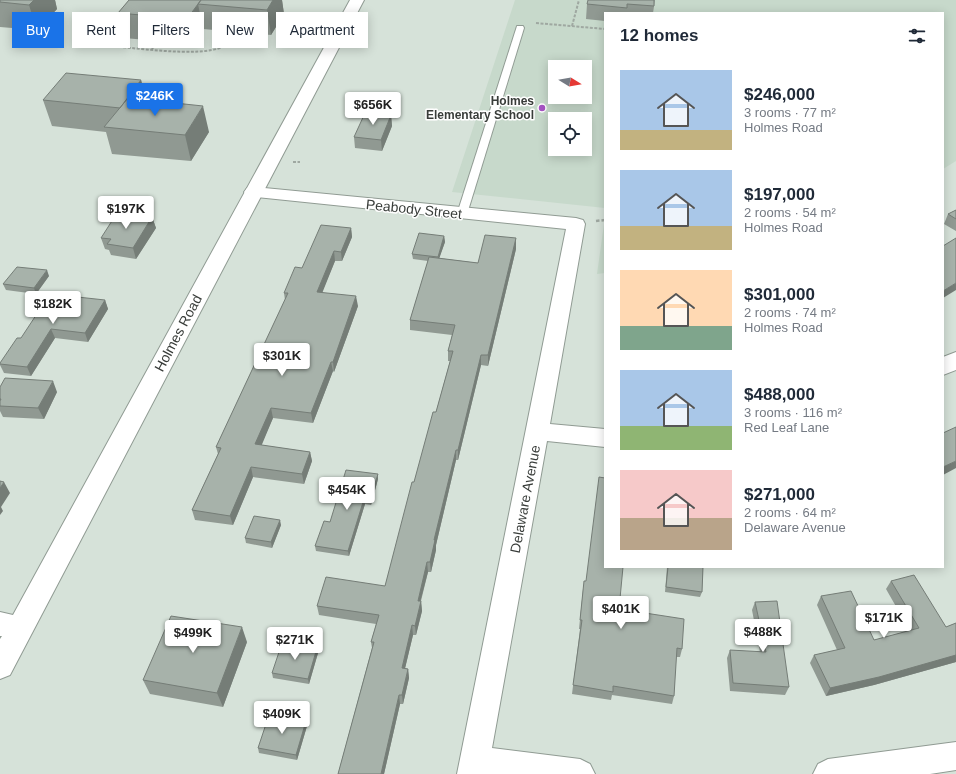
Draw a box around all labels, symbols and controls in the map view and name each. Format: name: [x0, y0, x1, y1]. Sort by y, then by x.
chip: Buy: [12, 12, 64, 48]
chip: Rent: [72, 12, 130, 48]
chip: Filters: [138, 12, 204, 48]
chip: New: [212, 12, 268, 48]
chip: Apartment: [276, 12, 368, 48]
icon: filters: [906, 25, 928, 47]
text: 12 homes: [620, 26, 698, 45]
north arrow: [548, 60, 592, 104]
map controls: [548, 60, 592, 156]
pin: $246K: [127, 83, 183, 117]
text: $246,000: [744, 85, 815, 104]
icon: home: [652, 86, 700, 134]
text: $246K: [136, 88, 174, 103]
pin: $656K: [345, 92, 401, 126]
place label: Holmes Elementary School: [426, 94, 534, 122]
text: $656K: [354, 97, 392, 112]
marker: Holmes Elementary School: [537, 103, 547, 113]
text: 3 rooms · 77 m²: [744, 105, 836, 120]
button: locate: [548, 112, 592, 156]
text: Holmes Road: [744, 120, 823, 135]
text: $197,000: [744, 185, 815, 204]
icon: home: [652, 186, 700, 234]
pin: $197K: [98, 196, 154, 230]
street label: Peabody Street: [365, 196, 463, 222]
text: $197K: [107, 201, 145, 216]
text: 2 rooms · 54 m²: [744, 205, 836, 220]
text: Holmes Road: [744, 220, 823, 235]
text: $301,000: [744, 285, 815, 304]
icon: home: [652, 286, 700, 334]
pin: $182K: [25, 291, 81, 325]
street label: Holmes Road: [151, 292, 205, 374]
text: $182K: [34, 296, 72, 311]
text: 2 rooms · 74 m²: [744, 305, 836, 320]
text: Holmes Road: [744, 320, 823, 335]
pin: $301K: [254, 343, 310, 377]
text: $301K: [263, 348, 301, 363]
text: $488,000: [744, 385, 815, 404]
icon: home: [652, 386, 700, 434]
text: 3 rooms · 116 m²: [744, 405, 842, 420]
text: Red Leaf Lane: [744, 420, 829, 435]
street label: Delaware Avenue: [507, 444, 543, 554]
pin: $454K: [319, 477, 375, 511]
text: $454K: [328, 482, 366, 497]
text: $271,000: [744, 485, 815, 504]
icon: home: [652, 486, 700, 534]
text: 2 rooms · 64 m²: [744, 505, 836, 520]
text: Delaware Avenue: [744, 520, 846, 535]
pin: $401K: [593, 596, 649, 630]
text: $401K: [602, 601, 640, 616]
pin: $171K: [856, 605, 912, 639]
text: $171K: [865, 610, 903, 625]
pin: $488K: [735, 619, 791, 653]
pin: $499K: [165, 620, 221, 654]
text: $488K: [744, 624, 782, 639]
text: $499K: [174, 625, 212, 640]
pin: $271K: [267, 627, 323, 661]
text: $271K: [276, 632, 314, 647]
pin: $409K: [254, 701, 310, 735]
text: $409K: [263, 706, 301, 721]

